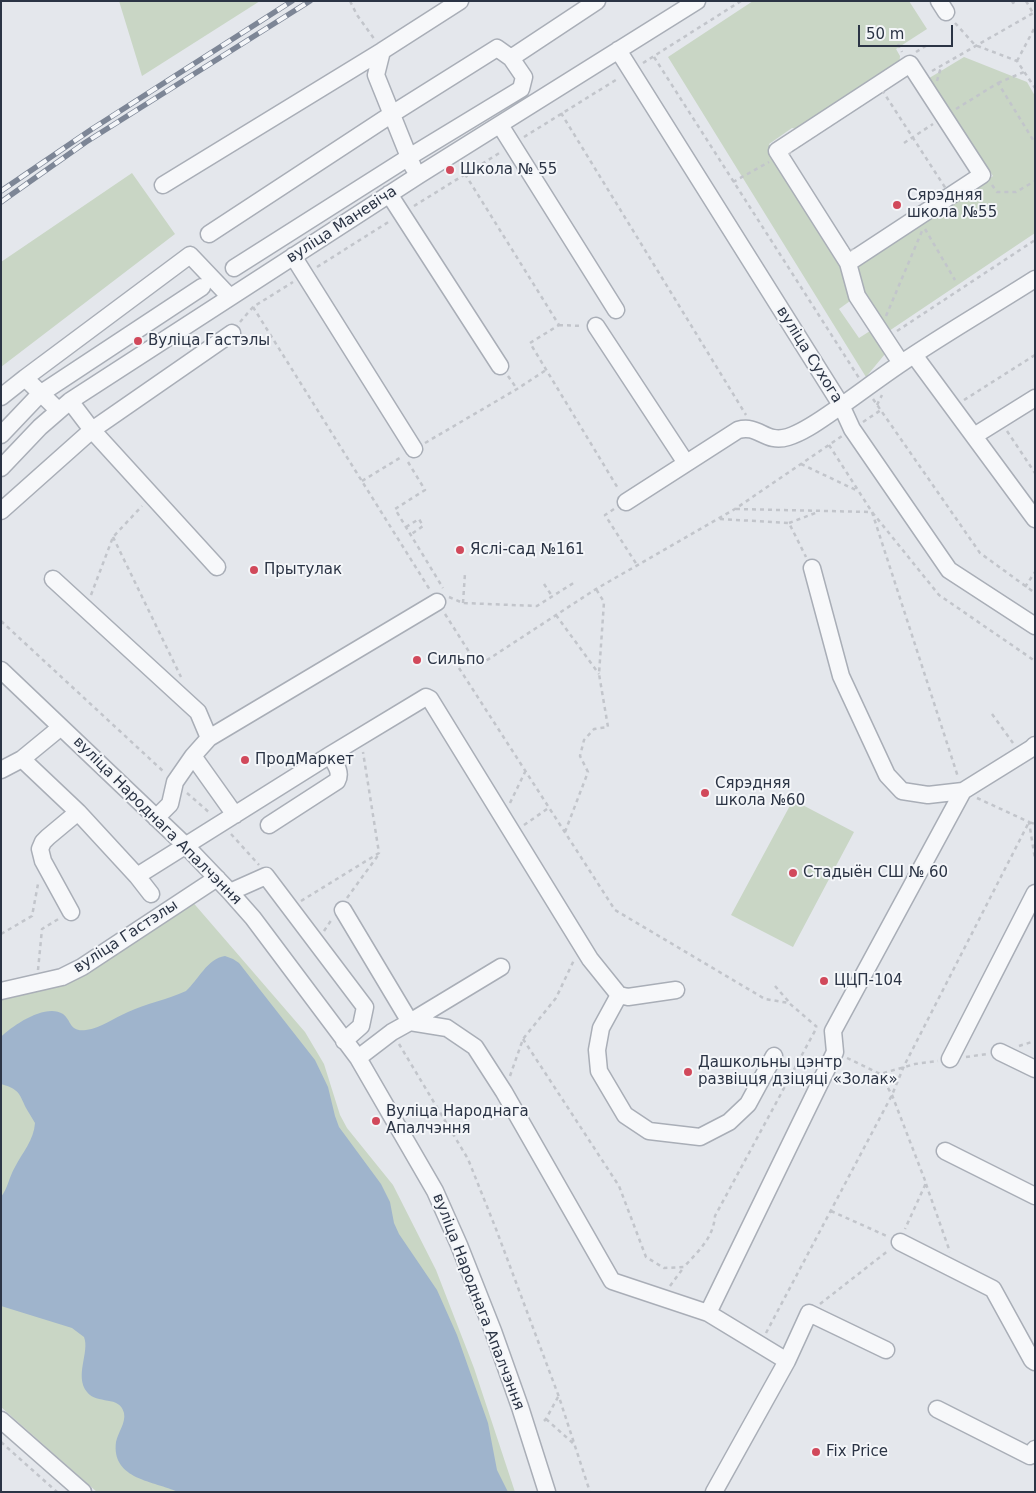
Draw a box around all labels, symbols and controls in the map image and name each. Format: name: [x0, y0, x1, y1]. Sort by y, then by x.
scale bar: [861, 15, 956, 47]
text: 50 m: [866, 25, 904, 43]
place label: Школа № 55: [460, 161, 557, 179]
marker: Школа № 55: [444, 164, 456, 176]
street label: вуліца Маневіча: [283, 183, 401, 267]
place label: Сярэдняя школа №55: [907, 187, 997, 222]
marker: Сярэдняя школа №55: [891, 199, 903, 211]
street label: вуліца Сухога: [772, 304, 846, 406]
place label: Вуліца Гастэлы: [148, 332, 270, 350]
marker: Вуліца Гастэлы: [132, 335, 144, 347]
place label: Яслі-сад №161: [470, 541, 585, 559]
marker: Яслі-сад №161: [454, 544, 466, 556]
place label: Прытулак: [264, 561, 342, 579]
marker: Прытулак: [248, 564, 260, 576]
place label: Сильпо: [427, 651, 485, 669]
marker: Сильпо: [411, 654, 423, 666]
street label: вуліца Народнага Апалчэння: [69, 733, 245, 909]
place label: ПродМаркет: [255, 751, 354, 769]
marker: ПродМаркет: [239, 754, 251, 766]
place label: Сярэдняя школа №60: [715, 775, 805, 810]
marker: Сярэдняя школа №60: [699, 787, 711, 799]
place label: Стадыён СШ № 60: [803, 864, 948, 882]
marker: Стадыён СШ № 60: [787, 867, 799, 879]
street label: вуліца Гастэлы: [71, 897, 181, 977]
place label: ЦЦП-104: [834, 972, 903, 990]
marker: ЦЦП-104: [818, 975, 830, 987]
place label: Дашкольны цэнтр развіцця дзіцяці «Золак»: [698, 1054, 898, 1089]
marker: Дашкольны цэнтр развіцця дзіцяці «Золак»: [682, 1066, 694, 1078]
place label: Вуліца Народнага Апалчэння: [386, 1103, 529, 1138]
marker: Вуліца Народнага Апалчэння: [370, 1115, 382, 1127]
street label: вуліца Народнага Апалчэння: [428, 1191, 528, 1413]
place label: Fix Price: [826, 1443, 888, 1461]
marker: Fix Price: [810, 1446, 822, 1458]

